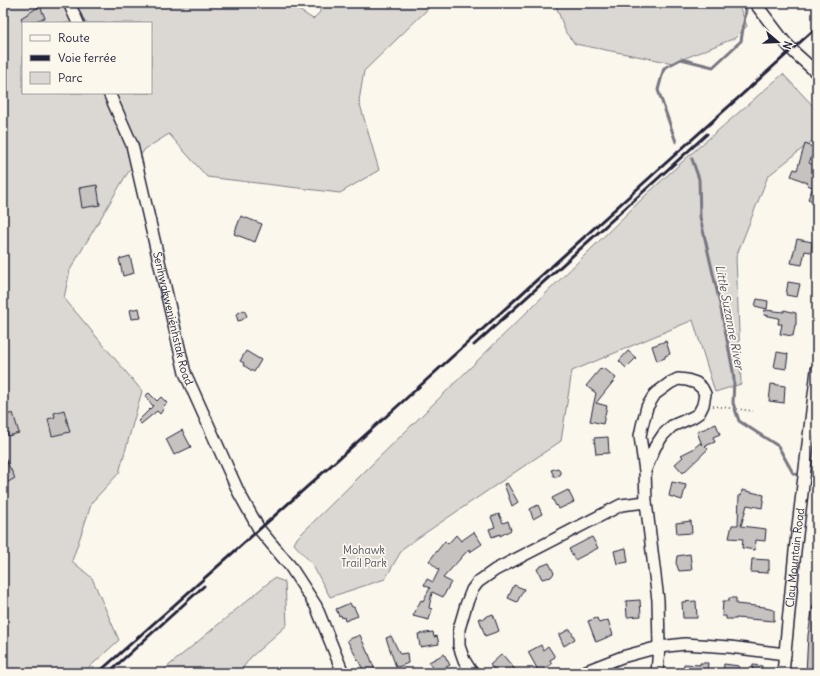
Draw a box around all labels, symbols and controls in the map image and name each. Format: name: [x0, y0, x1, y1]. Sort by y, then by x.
legend: [22, 22, 152, 94]
north arrow: [758, 22, 798, 62]
text: Route: [58, 30, 90, 45]
text: N: [780, 39, 795, 51]
text: Voie ferrée: [58, 50, 116, 65]
text: Parc: [58, 70, 83, 85]
street label: Serihwakweniénhstak Road: [150, 250, 197, 388]
water label: Little Suzanne River: [713, 263, 748, 373]
street label: Clay Mountain Road: [783, 507, 807, 608]
park label: Mohawk Trail Park: [341, 543, 387, 570]

